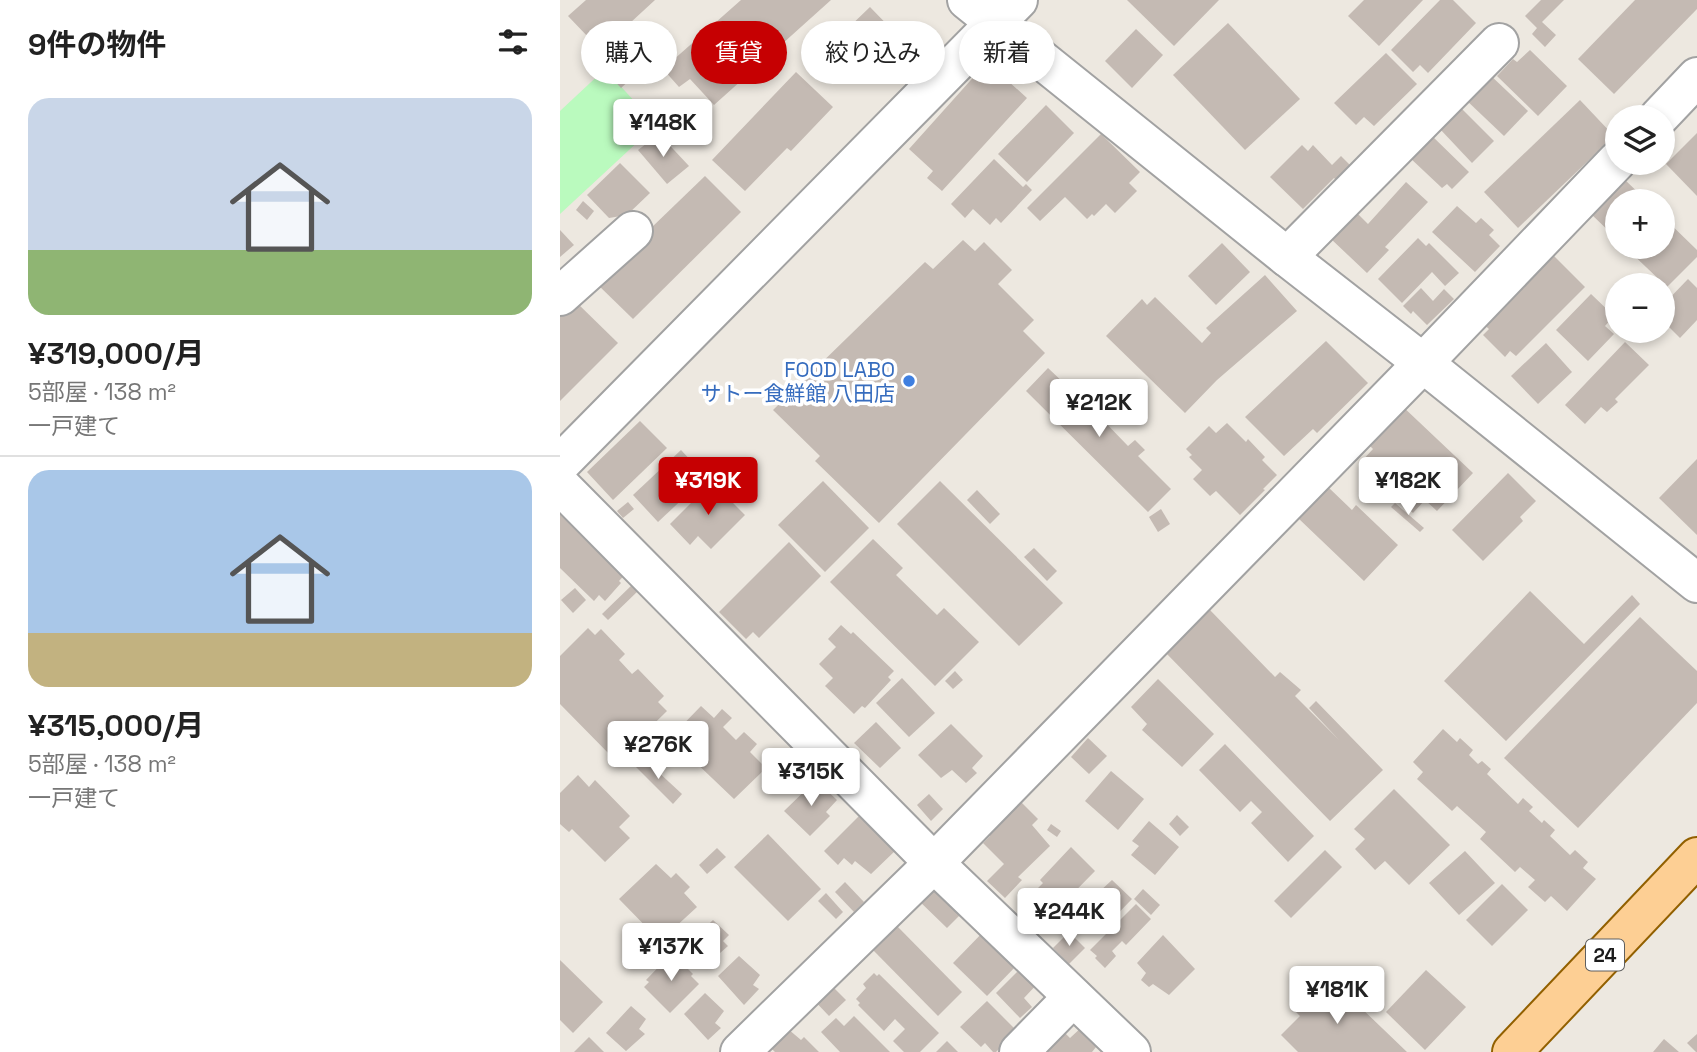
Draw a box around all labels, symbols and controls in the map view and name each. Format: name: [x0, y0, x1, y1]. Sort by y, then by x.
chip: 購入: [581, 21, 677, 84]
chip: 賃貸: [691, 21, 787, 84]
chip: 絞り込み: [801, 21, 945, 84]
chip: 新着: [959, 21, 1055, 84]
icon: filters: [494, 23, 532, 61]
text: 9件の物件: [28, 25, 167, 64]
pin: ¥148K: [614, 100, 712, 159]
map controls: [1605, 105, 1675, 343]
button: layers: [1605, 105, 1675, 175]
text: ¥148K: [629, 107, 697, 137]
icon: home: [217, 144, 343, 270]
button: +: [1605, 189, 1675, 259]
button: −: [1605, 273, 1675, 343]
text: ¥319,000/月: [28, 334, 205, 373]
place label: FOOD LABO サトー食鮮館 八田店: [701, 356, 895, 407]
marker: FOOD LABO サトー食鮮館 八田店: [901, 373, 917, 389]
text: 5部屋 · 138 m²: [28, 377, 176, 407]
pin: ¥212K: [1050, 380, 1148, 439]
text: ¥212K: [1066, 387, 1132, 417]
text: 一戸建て: [28, 411, 120, 441]
pin: ¥319K: [659, 458, 757, 517]
pin: ¥182K: [1359, 458, 1457, 517]
text: ¥319K: [675, 465, 741, 495]
text: ¥182K: [1375, 465, 1441, 495]
icon: home: [217, 516, 343, 642]
text: ¥315,000/月: [28, 706, 204, 745]
pin: ¥276K: [609, 722, 707, 781]
text: ¥276K: [624, 729, 692, 759]
pin: ¥315K: [762, 748, 860, 808]
text: 5部屋 · 138 m²: [28, 749, 176, 779]
text: ¥315K: [778, 756, 844, 786]
text: 一戸建て: [28, 783, 120, 813]
pin: ¥244K: [1020, 888, 1118, 948]
text: ¥244K: [1033, 896, 1105, 926]
pin: ¥137K: [622, 923, 720, 983]
text: ¥137K: [638, 931, 704, 961]
road number: 24: [1586, 939, 1624, 970]
pin: ¥181K: [1288, 967, 1386, 1026]
text: ¥181K: [1305, 974, 1369, 1004]

